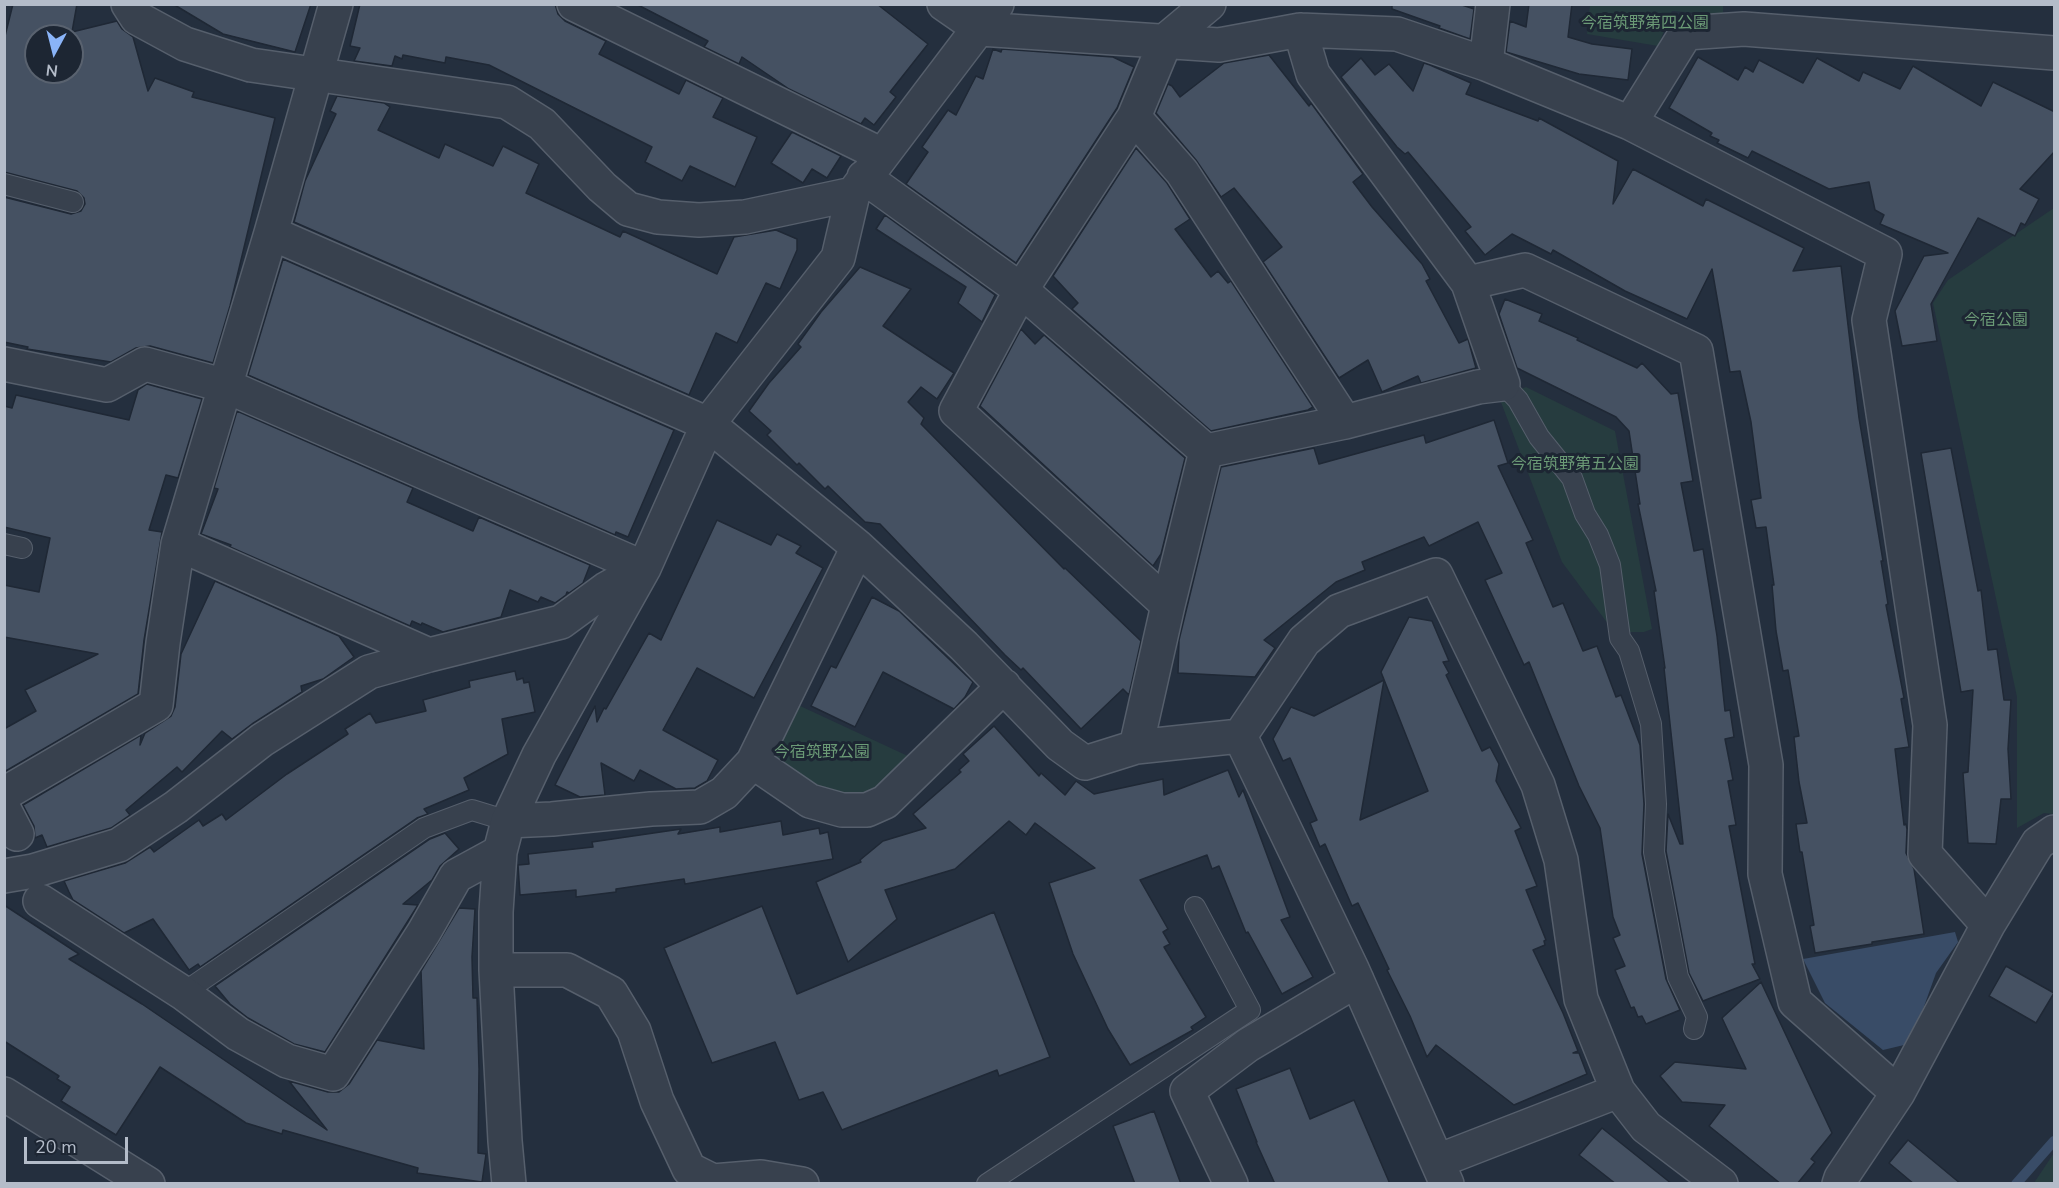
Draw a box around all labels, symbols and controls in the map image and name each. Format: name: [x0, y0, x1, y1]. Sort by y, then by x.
park label: 今宿筑野第四公園: [1581, 14, 1709, 34]
north arrow: [24, 24, 84, 84]
text: N: [45, 58, 59, 82]
park label: 今宿公園: [1964, 311, 2028, 331]
park label: 今宿筑野第五公園: [1511, 455, 1639, 475]
park label: 今宿筑野公園: [774, 743, 870, 763]
scale bar: [27, 1125, 130, 1163]
text: 20 m: [35, 1135, 77, 1159]

